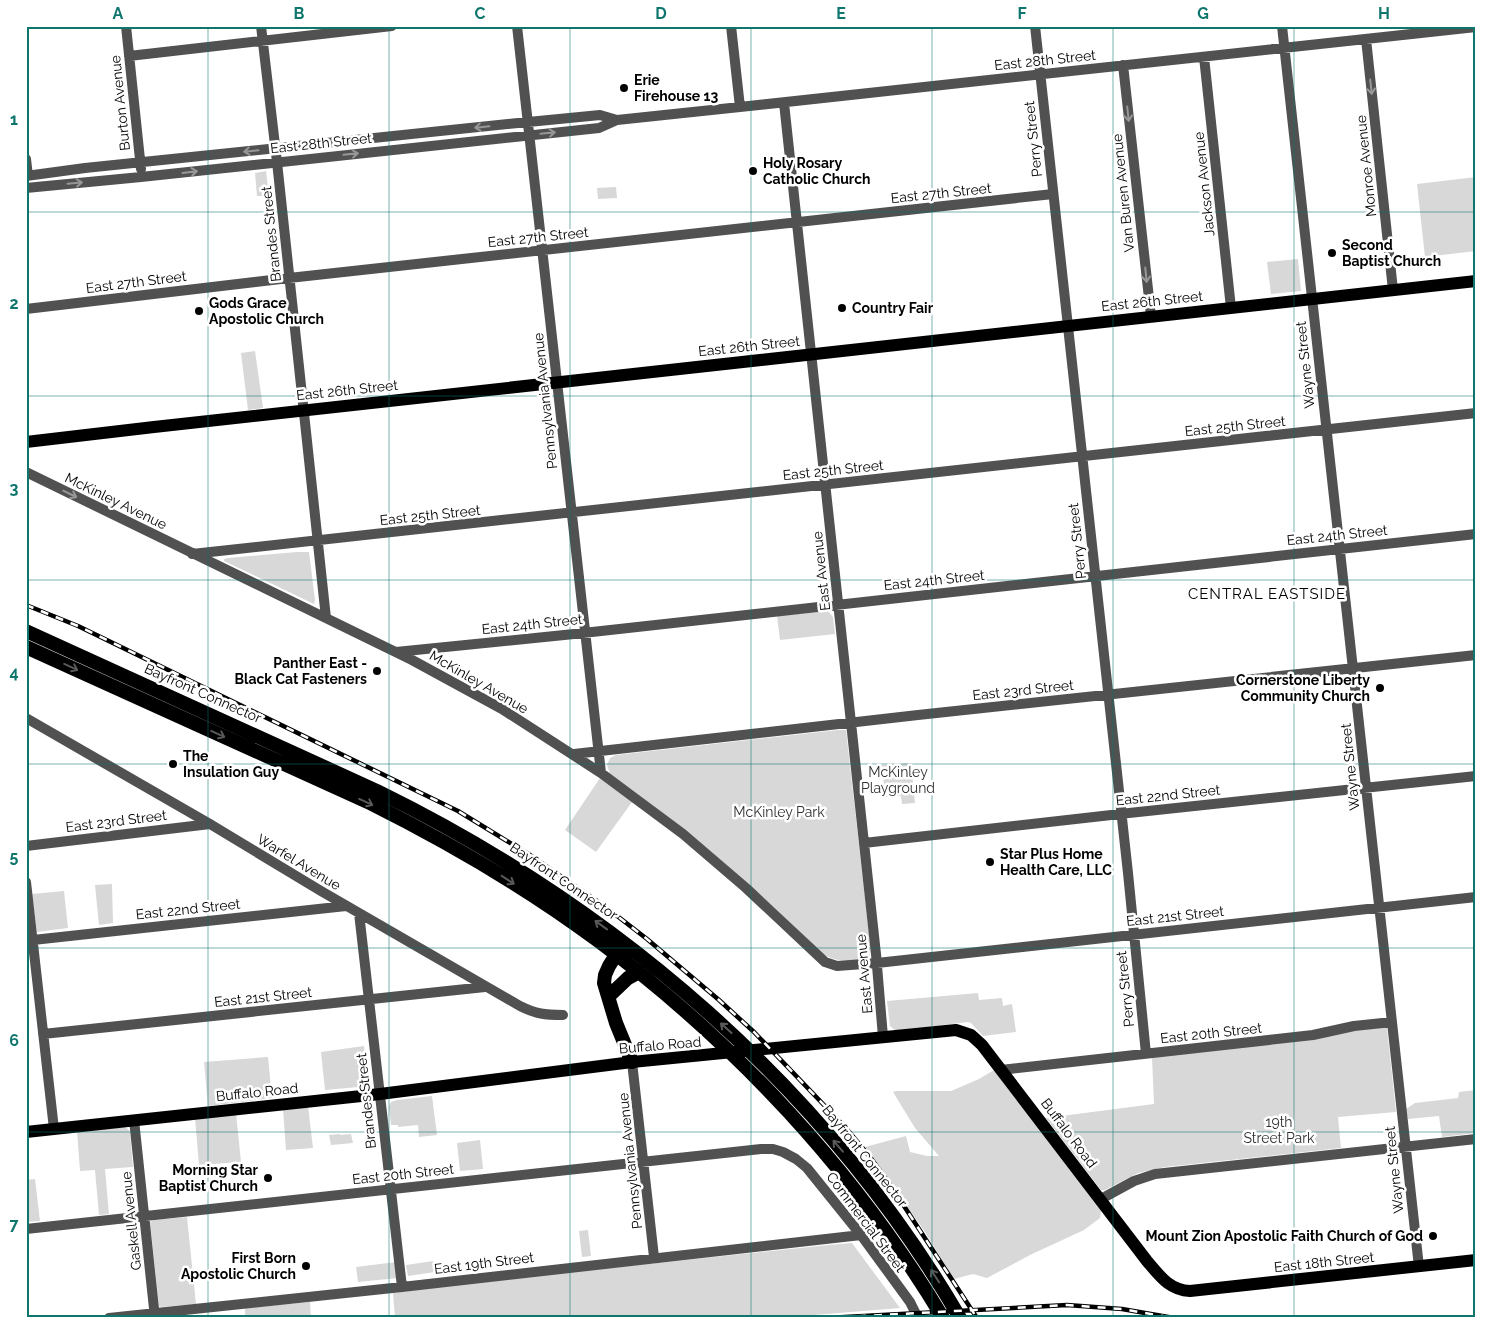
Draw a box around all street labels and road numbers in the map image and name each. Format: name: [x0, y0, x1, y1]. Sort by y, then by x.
street label: East 28th Street: [993, 47, 1097, 73]
street label: Burton Avenue: [107, 54, 133, 152]
street label: Perry Street: [1021, 100, 1045, 178]
street label: Monroe Avenue: [1353, 114, 1379, 218]
street label: East 28th Street: [269, 130, 373, 156]
street label: Jackson Avenue: [1191, 131, 1217, 237]
street label: Van Buren Avenue: [1109, 133, 1137, 253]
street label: East 27th Street: [890, 180, 992, 206]
street label: Brandes Street: [258, 185, 284, 283]
street label: East 27th Street: [487, 224, 589, 250]
street label: East 27th Street: [85, 268, 187, 296]
street label: East 26th Street: [1100, 288, 1204, 314]
street label: Wayne Street: [1292, 320, 1318, 409]
street label: Pennsylvania Avenue: [530, 332, 560, 470]
street label: East 26th Street: [697, 333, 801, 359]
street label: East 26th Street: [295, 377, 399, 403]
street label: East 25th Street: [1184, 413, 1287, 439]
street label: East 25th Street: [782, 457, 885, 483]
street label: McKinley Avenue: [62, 469, 170, 533]
street label: East 25th Street: [379, 502, 482, 528]
street label: Perry Street: [1065, 502, 1089, 580]
street label: East 24th Street: [1286, 522, 1389, 548]
street label: East Avenue: [809, 530, 833, 612]
street label: East 24th Street: [883, 567, 986, 593]
street label: East 24th Street: [481, 611, 584, 637]
street label: McKinley Avenue: [427, 647, 531, 717]
street label: Bayfront Connector: [142, 660, 264, 726]
street label: East 23rd Street: [972, 677, 1075, 703]
street label: Wayne Street: [1337, 722, 1363, 811]
street label: East 22nd Street: [1115, 782, 1221, 808]
street label: East 23rd Street: [65, 807, 168, 835]
street label: Warfel Avenue: [254, 831, 344, 893]
street label: Bayfront Connector: [507, 839, 621, 923]
street label: East 22nd Street: [135, 896, 241, 922]
street label: East 21st Street: [1125, 903, 1225, 929]
street label: East Avenue: [853, 934, 875, 1014]
street label: Perry Street: [1113, 950, 1137, 1028]
street label: East 21st Street: [213, 984, 313, 1010]
street label: East 20th Street: [1159, 1020, 1263, 1046]
street label: Buffalo Road: [618, 1033, 702, 1057]
street label: Brandes Street: [353, 1052, 379, 1150]
street label: Buffalo Road: [215, 1080, 299, 1104]
street label: Pennsylvania Avenue: [615, 1092, 645, 1230]
street label: Buffalo Road: [1038, 1095, 1100, 1171]
street label: Bayfront Connector: [819, 1102, 911, 1210]
street label: Wayne Street: [1381, 1125, 1407, 1214]
street label: East 20th Street: [351, 1161, 455, 1187]
street label: Commercial Street: [823, 1169, 909, 1275]
street label: Gaskell Avenue: [118, 1171, 144, 1271]
street label: East 19th Street: [433, 1249, 535, 1277]
street label: East 18th Street: [1273, 1249, 1375, 1275]

